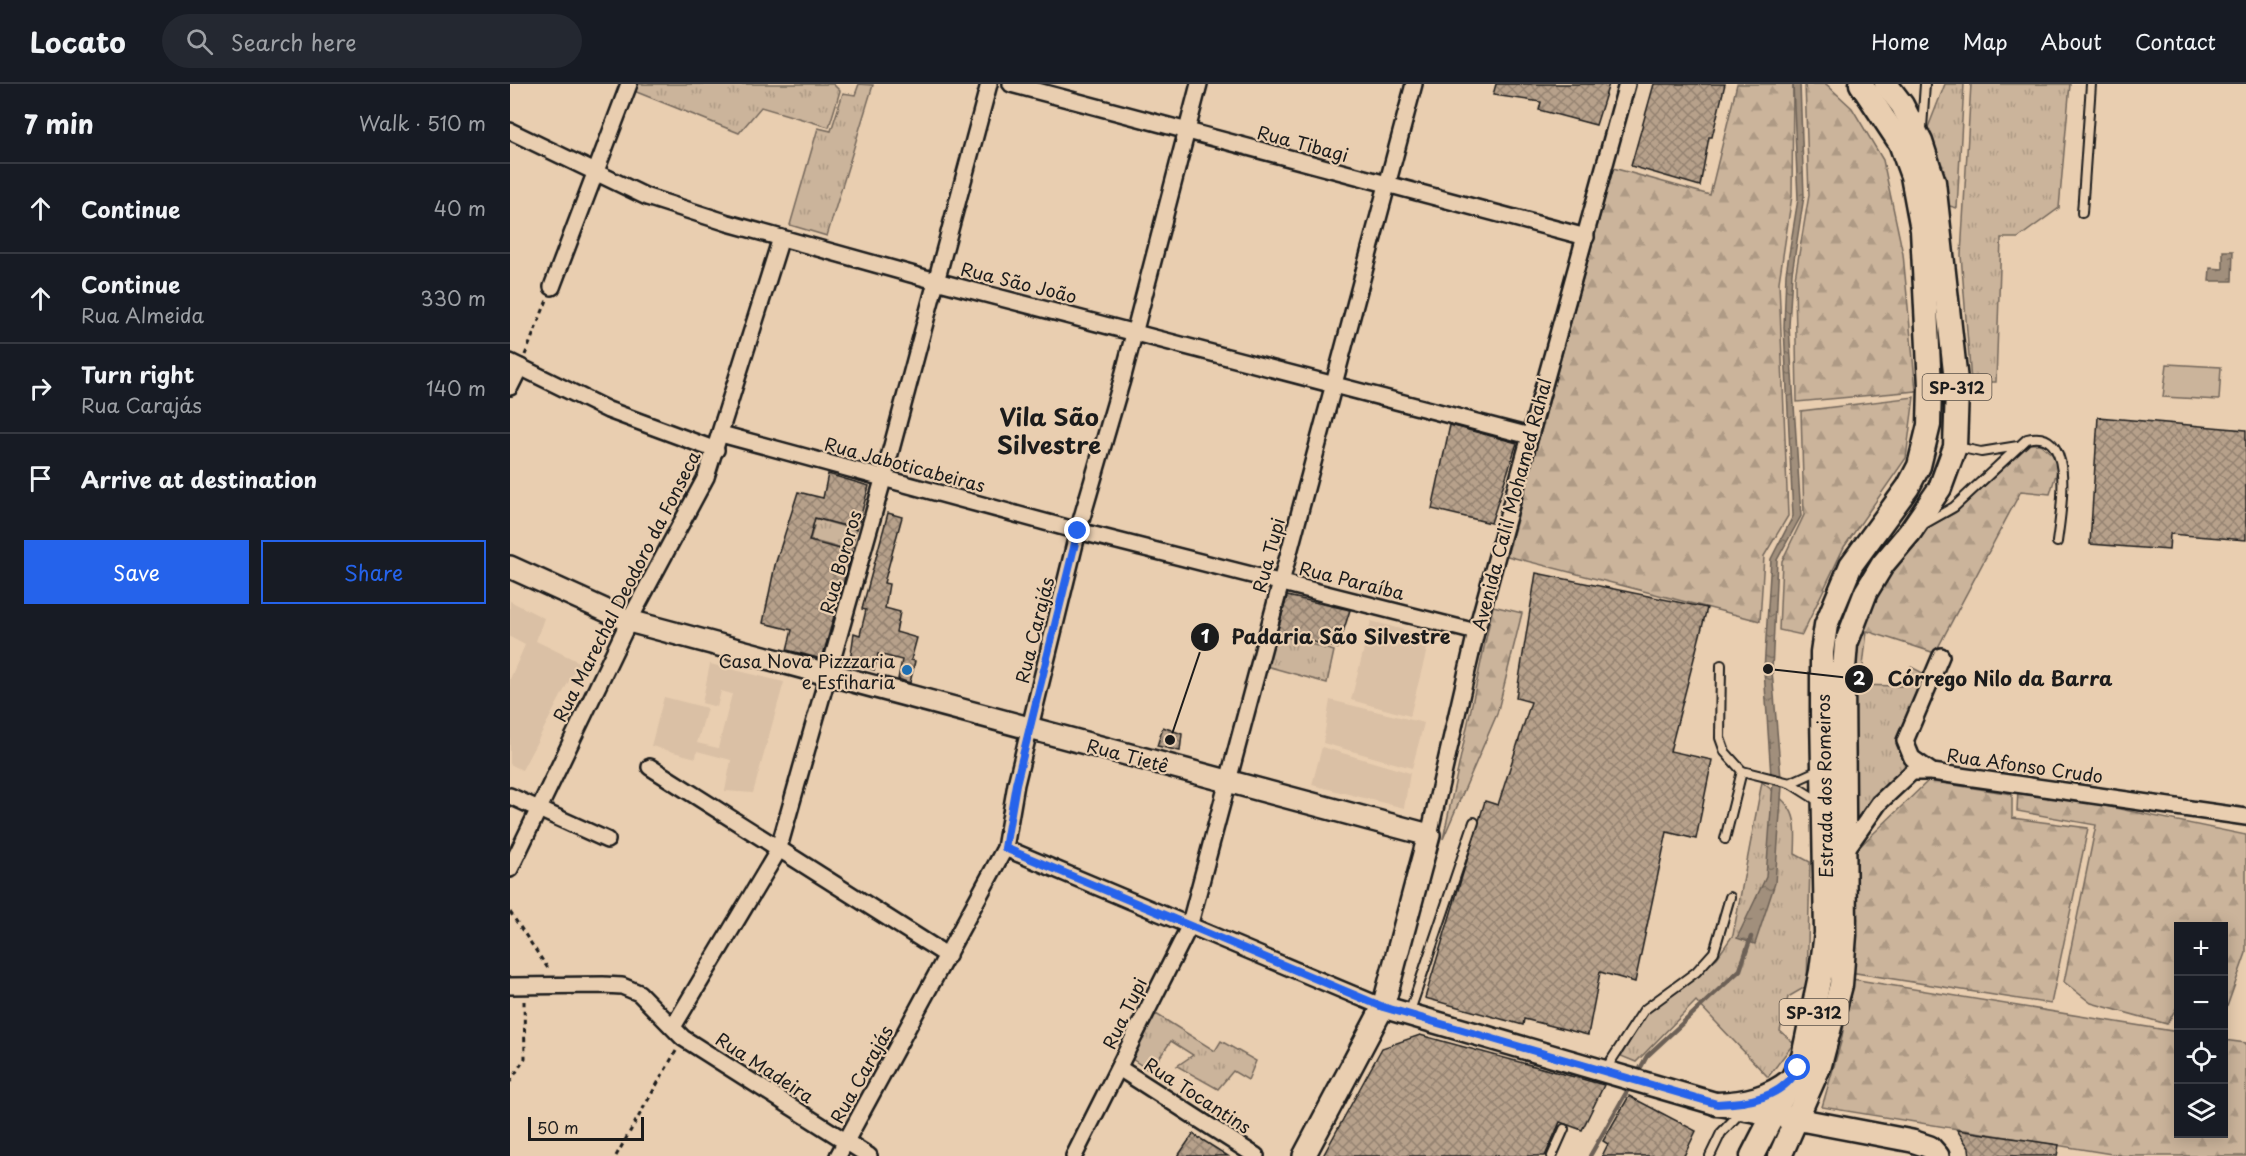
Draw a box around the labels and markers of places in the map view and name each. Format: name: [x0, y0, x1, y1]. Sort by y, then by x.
callout: Padaria São Silvestre: [1190, 618, 1463, 656]
place label: Casa Nova Pizzzaria e Esfiharia: [719, 647, 896, 695]
callout: Córrego Nilo da Barra: [1844, 660, 2126, 698]
marker: Casa Nova Pizzzaria e Esfiharia: [900, 663, 914, 677]

